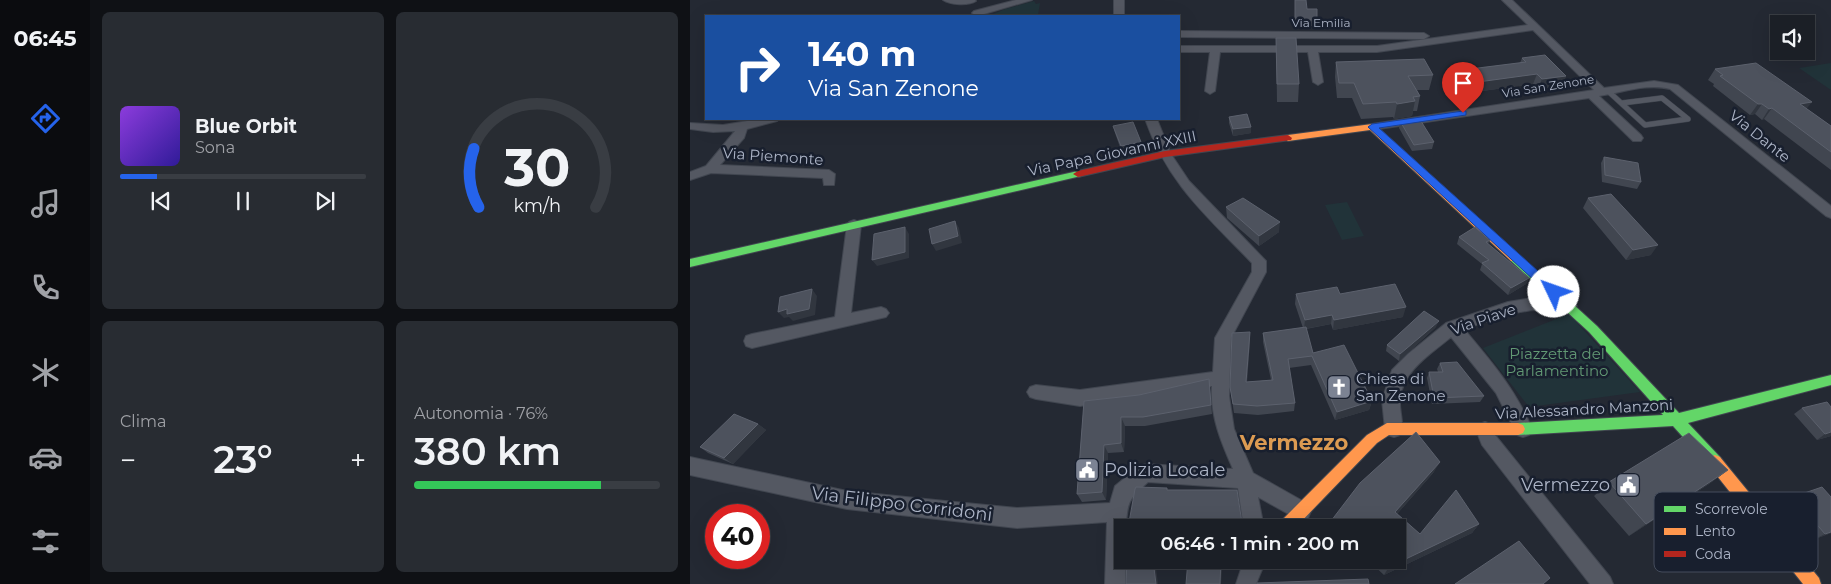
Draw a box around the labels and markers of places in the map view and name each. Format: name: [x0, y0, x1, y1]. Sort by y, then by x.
pin: [1442, 62, 1484, 113]
place label: Chiesa di San Zenone: [1356, 369, 1446, 405]
church icon: Chiesa di San Zenone: [1326, 374, 1352, 400]
public building icon: Polizia Locale: [1074, 457, 1100, 483]
place label: Polizia Locale: [1104, 459, 1225, 481]
public building icon: Vermezzo: [1615, 472, 1641, 498]
place label: Vermezzo: [1521, 474, 1610, 496]

